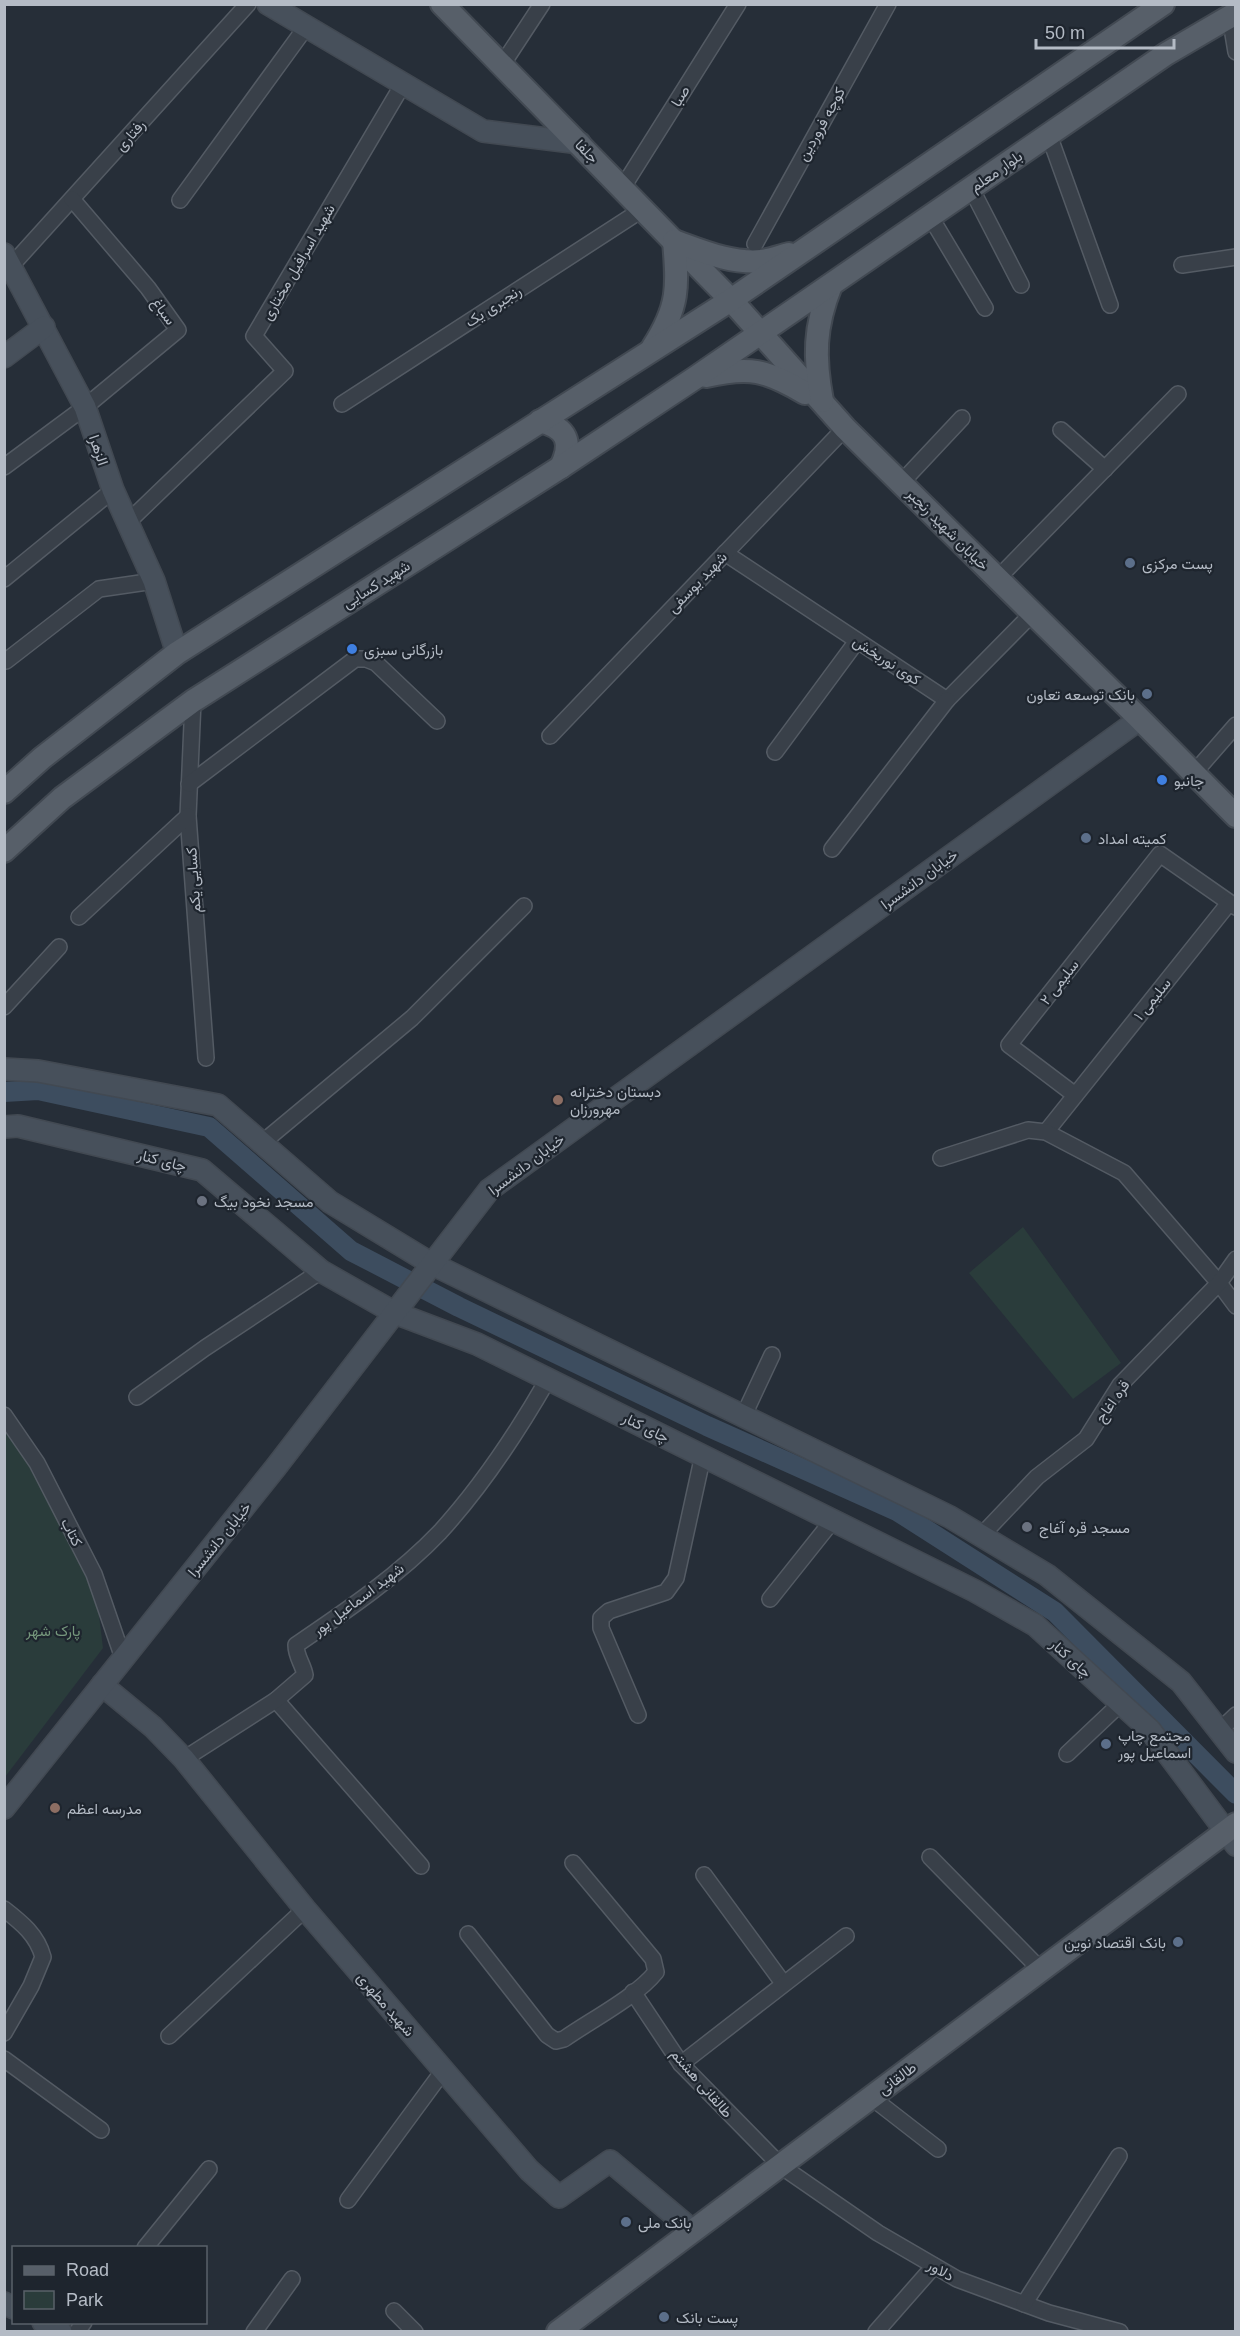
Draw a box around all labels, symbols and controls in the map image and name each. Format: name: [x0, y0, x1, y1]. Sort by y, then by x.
scale bar: [1036, 12, 1174, 50]
text: 50 m: [1045, 23, 1085, 43]
street label: صبا: [667, 82, 694, 110]
street label: کوچه فروردین: [794, 84, 850, 165]
street label: رفتاری: [112, 116, 150, 156]
street label: جلفا: [571, 136, 602, 167]
street label: بلوار معلم: [967, 147, 1026, 197]
street label: شهید اسرافیل مختاری: [258, 201, 340, 324]
street label: رنجبری یک: [462, 282, 525, 332]
street label: سباغ: [146, 294, 180, 330]
street label: الزهرا: [85, 433, 112, 468]
street label: خیابان شهید رنجبر: [902, 484, 992, 574]
street label: شهید یوسفی: [664, 548, 732, 617]
place label: پست مرکزی: [1142, 555, 1213, 574]
street label: شهید کسایی: [339, 556, 414, 613]
marker: پست مرکزی: [1123, 556, 1137, 570]
street label: کوی نوربخش: [849, 632, 924, 690]
place label: بازرگانی سبزی: [364, 641, 443, 660]
marker: بازرگانی سبزی: [345, 642, 359, 656]
place label: بانک توسعه تعاون: [1027, 686, 1135, 704]
marker: بانک توسعه تعاون: [1140, 687, 1154, 701]
place label: جانبو: [1174, 772, 1204, 790]
marker: جانبو: [1155, 773, 1169, 787]
place label: کمیته امداد: [1098, 830, 1167, 848]
marker: کمیته امداد: [1079, 831, 1093, 845]
street label: خیابان دانشسرا: [877, 845, 961, 913]
street label: کسایی یکم: [182, 846, 206, 913]
street label: سلیمی ۲: [1036, 956, 1084, 1009]
street label: سلیمی ۱: [1130, 974, 1176, 1025]
place label: دبستان دخترانه مهرورزان: [570, 1083, 661, 1118]
marker: دبستان دخترانه مهرورزان: [551, 1093, 565, 1107]
street label: خیابان دانشسرا: [485, 1130, 568, 1199]
street label: چای کنار: [134, 1146, 188, 1176]
place label: مسجد نخود‌ بیگ: [214, 1193, 314, 1211]
marker: مسجد نخود‌ بیگ: [195, 1194, 209, 1208]
street label: قره اغاج: [1091, 1376, 1135, 1427]
street label: چای کنار: [618, 1408, 672, 1447]
street label: خیابان دانشسرا: [184, 1498, 255, 1580]
street label: کتاب: [57, 1515, 86, 1550]
place label: مسجد قره آغاج: [1039, 1519, 1130, 1539]
marker: مسجد قره آغاج: [1020, 1520, 1034, 1534]
street label: شهید اسماعیل پور: [308, 1559, 408, 1641]
park label: پارک شهر: [25, 1622, 80, 1641]
street label: چای کنار: [1045, 1634, 1095, 1682]
place label: مجتمع چاپ اسماعیل پور: [1117, 1727, 1191, 1763]
marker: مجتمع چاپ اسماعیل پور: [1099, 1737, 1113, 1751]
place label: مدرسه اعظم: [67, 1800, 142, 1819]
marker: مدرسه اعظم: [48, 1801, 62, 1815]
place label: بانک اقتصاد نوین: [1064, 1934, 1166, 1953]
marker: بانک اقتصاد نوین: [1171, 1935, 1185, 1949]
street label: شهید مطهری: [352, 1969, 418, 2041]
street label: طالقانی هشتم: [666, 2045, 737, 2122]
street label: طالقانی: [875, 2058, 921, 2099]
place label: بانک ملی: [638, 2214, 691, 2233]
marker: بانک ملی: [619, 2215, 633, 2229]
legend: [12, 2246, 207, 2324]
street label: دلاور: [923, 2255, 957, 2285]
text: Road: [66, 2260, 109, 2280]
text: Park: [66, 2290, 104, 2310]
place label: پست بانک: [676, 2309, 738, 2328]
marker: پست بانک: [657, 2310, 671, 2324]

